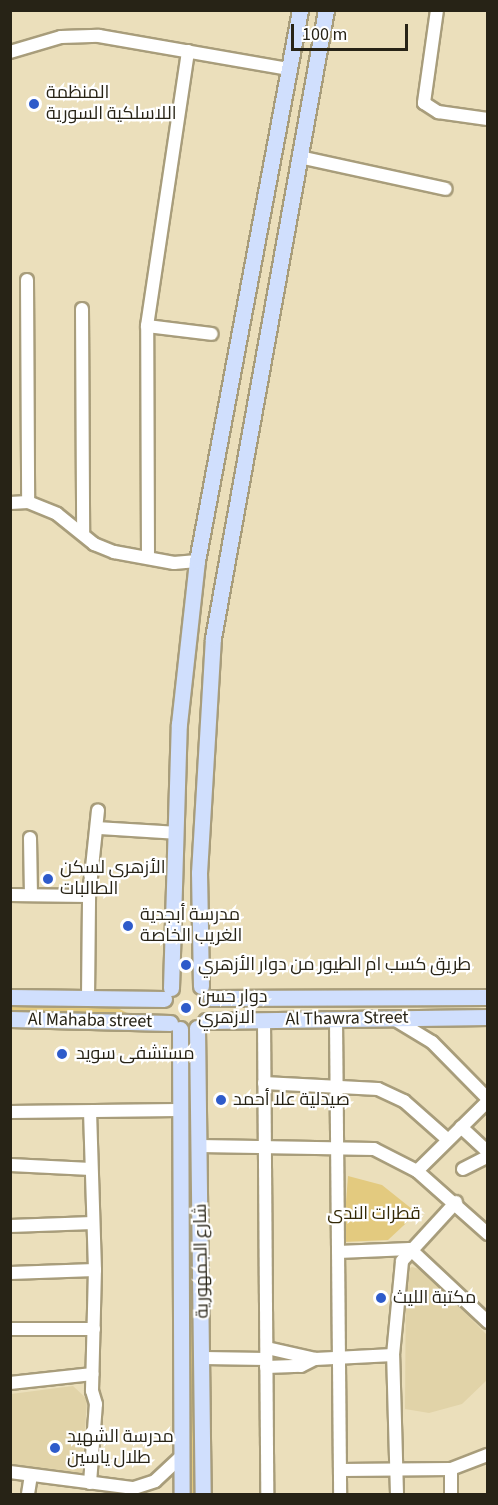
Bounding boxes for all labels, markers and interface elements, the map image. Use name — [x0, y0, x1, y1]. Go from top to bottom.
scale bar — [294, 12, 411, 50]
text: 100 m — [302, 22, 347, 47]
place label: المنظمة اللاسلكية السورية — [46, 83, 176, 125]
marker: المنظمة اللاسلكية السورية — [27, 97, 41, 111]
place label: الأزهري لسكن الطالبات — [60, 858, 165, 900]
marker: الأزهري لسكن الطالبات — [41, 872, 55, 886]
place label: مدرسة أبجدية الغريب الخاصة — [140, 905, 242, 948]
marker: مدرسة أبجدية الغريب الخاصة — [121, 919, 135, 933]
place label: طريق كسب ام الطيور من دوار الأزهري — [198, 954, 471, 976]
marker: طريق كسب ام الطيور من دوار الأزهري — [179, 958, 193, 972]
place label: دوار حسن الازهري — [198, 987, 267, 1030]
marker: دوار حسن الازهري — [179, 1001, 193, 1015]
street label: Al Thawra Street — [285, 1007, 409, 1031]
street label: Al Mahaba street — [28, 1009, 152, 1033]
place label: مستشفى سويد — [76, 1043, 195, 1065]
marker: مستشفى سويد — [53, 1045, 71, 1063]
place label: صيدلية علا أحمد — [233, 1089, 350, 1111]
marker: صيدلية علا أحمد — [214, 1093, 228, 1107]
street label: شارع الجمهورية — [190, 1203, 214, 1319]
park label: قطرات الندى — [327, 1203, 421, 1225]
place label: مكتبة الليث — [393, 1287, 476, 1309]
marker: مكتبة الليث — [374, 1291, 388, 1305]
place label: مدرسة الشهيد طلال ياسين — [67, 1427, 174, 1470]
marker: مدرسة الشهيد طلال ياسين — [48, 1441, 62, 1455]

